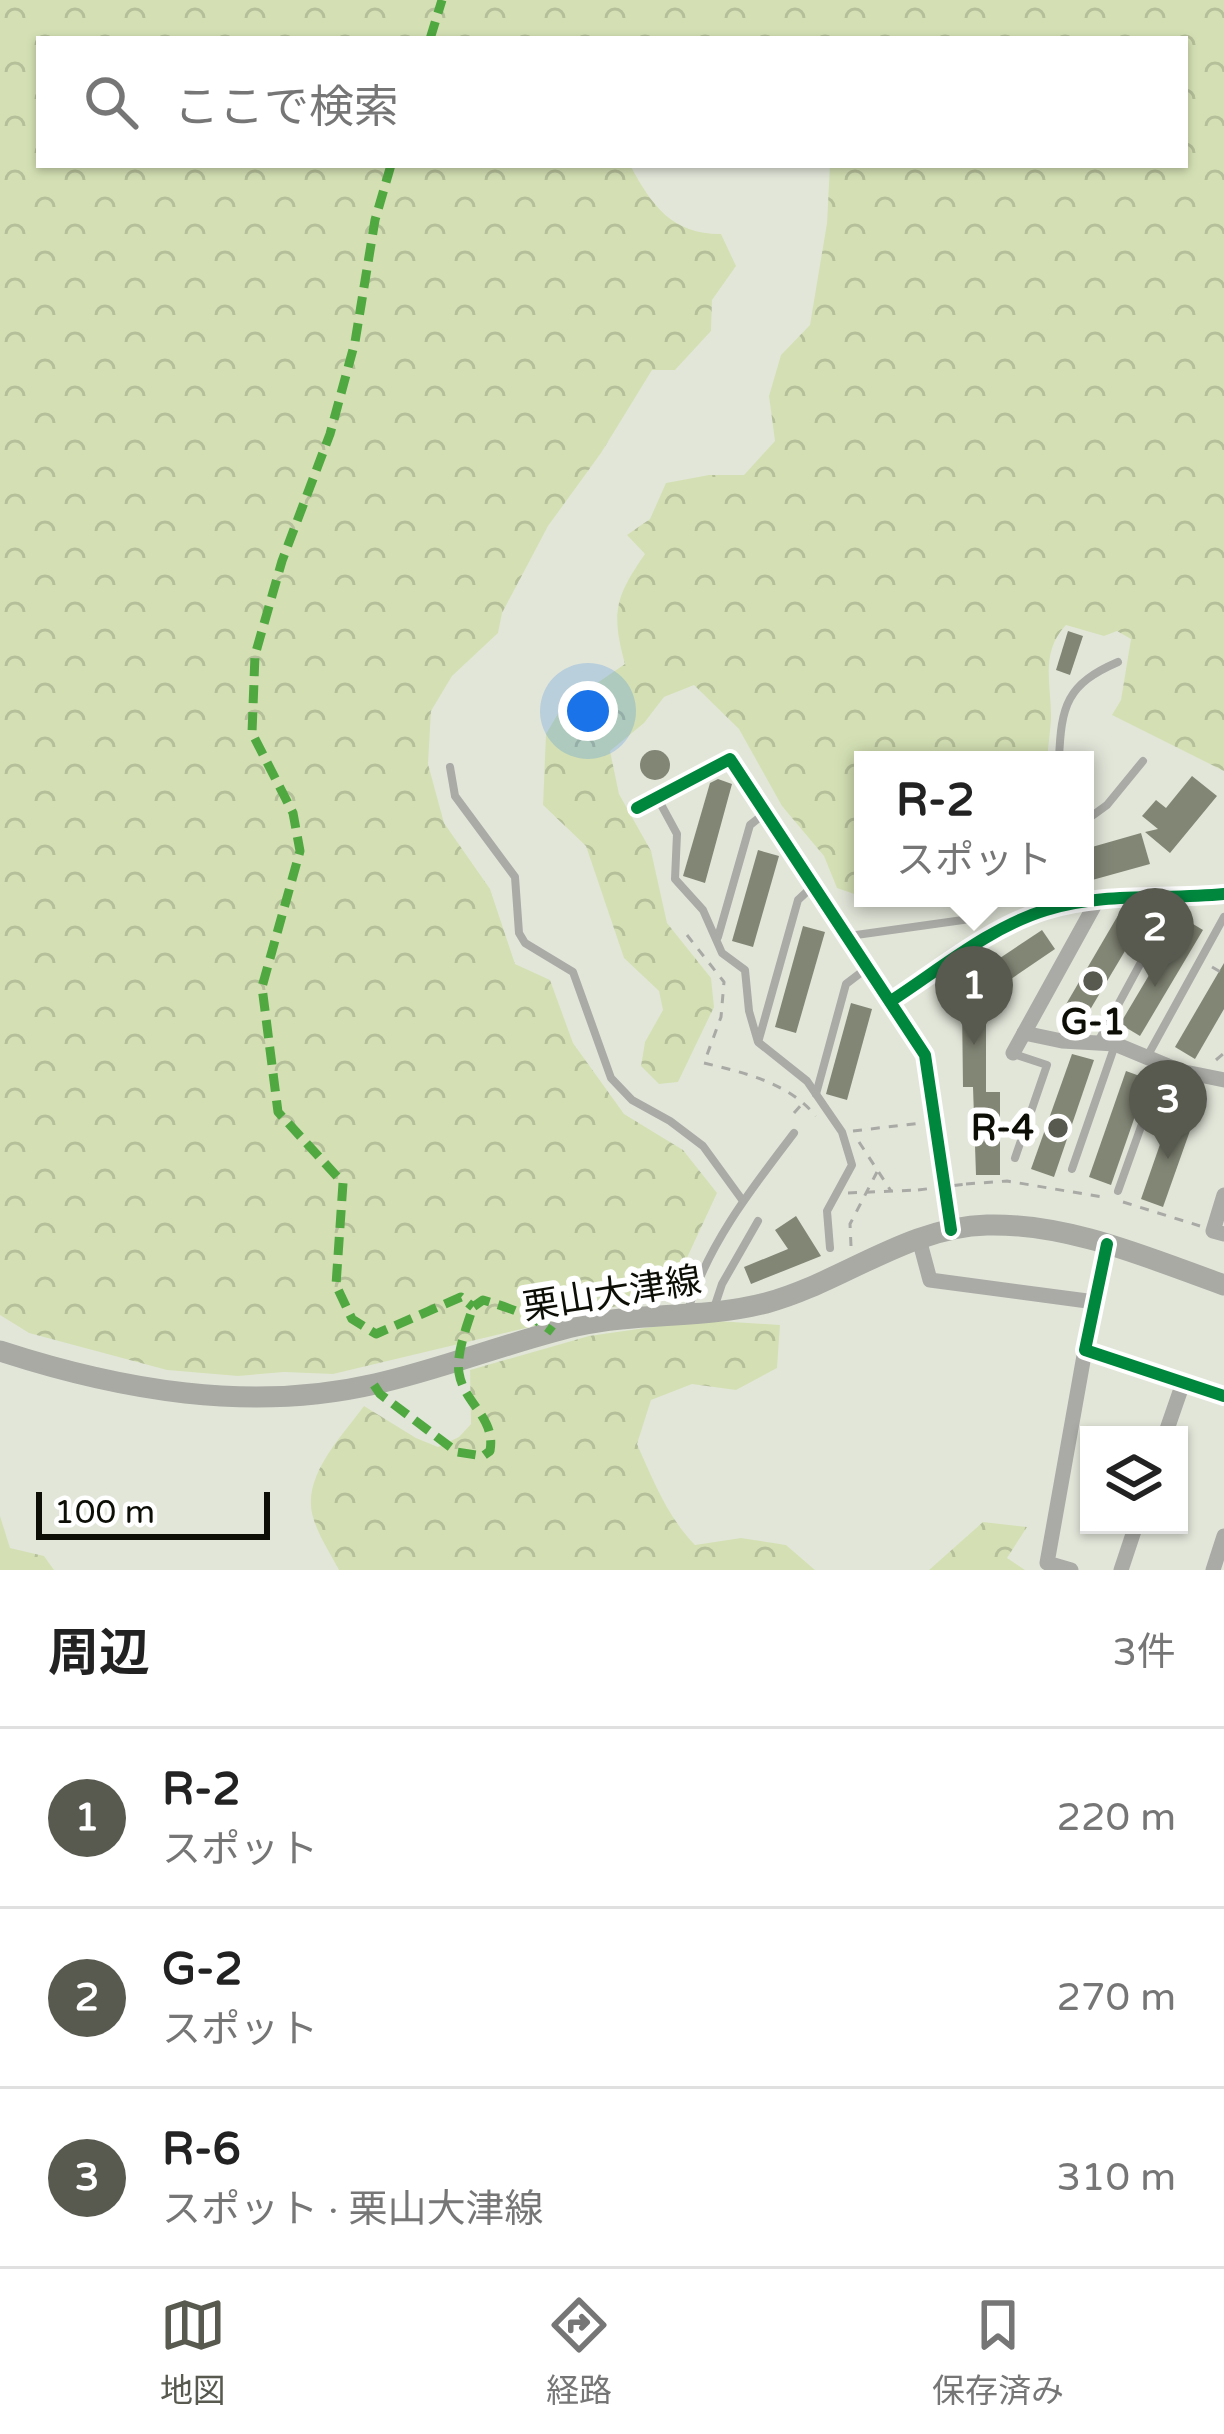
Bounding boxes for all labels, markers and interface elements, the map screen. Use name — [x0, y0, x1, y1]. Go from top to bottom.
search box — [36, 36, 1188, 168]
icon: search — [78, 69, 144, 135]
text: ここで検索 — [174, 81, 399, 135]
your location — [558, 681, 618, 741]
popup — [854, 751, 1094, 907]
text: R-2 — [896, 774, 975, 828]
text: スポット — [896, 837, 1052, 884]
pin: 2 — [1116, 888, 1194, 987]
pin: 1 — [935, 946, 1013, 1045]
marker: G-1 — [1080, 968, 1106, 994]
place label: G-1 — [1061, 1001, 1125, 1044]
pin: 3 — [1129, 1060, 1207, 1159]
place label: R-4 — [971, 1107, 1034, 1150]
marker: R-4 — [1045, 1115, 1071, 1141]
street label: 栗山大津線 — [520, 1259, 704, 1329]
map controls — [1080, 1426, 1188, 1534]
button: layers — [1080, 1426, 1188, 1534]
scale bar — [36, 1486, 270, 1539]
text: 100 m — [54, 1493, 155, 1532]
text: 周辺 — [48, 1623, 150, 1685]
text: 3件 — [1113, 1629, 1176, 1676]
text: R-2 — [162, 1763, 241, 1817]
text: 1 — [75, 1794, 99, 1841]
text: 220 m — [1057, 1794, 1176, 1841]
text: スポット — [162, 1826, 318, 1873]
text: G-2 — [162, 1943, 243, 1997]
text: 2 — [75, 1974, 99, 2021]
text: 270 m — [1057, 1974, 1176, 2021]
text: スポット — [162, 2006, 318, 2053]
text: R-6 — [162, 2123, 241, 2177]
text: 3 — [75, 2154, 99, 2201]
text: 310 m — [1057, 2154, 1176, 2201]
text: スポット · 栗山大津線 — [162, 2186, 543, 2233]
tab: 地図 — [160, 2292, 226, 2412]
tab: 経路 — [546, 2292, 612, 2412]
tab: 保存済み — [932, 2292, 1064, 2412]

